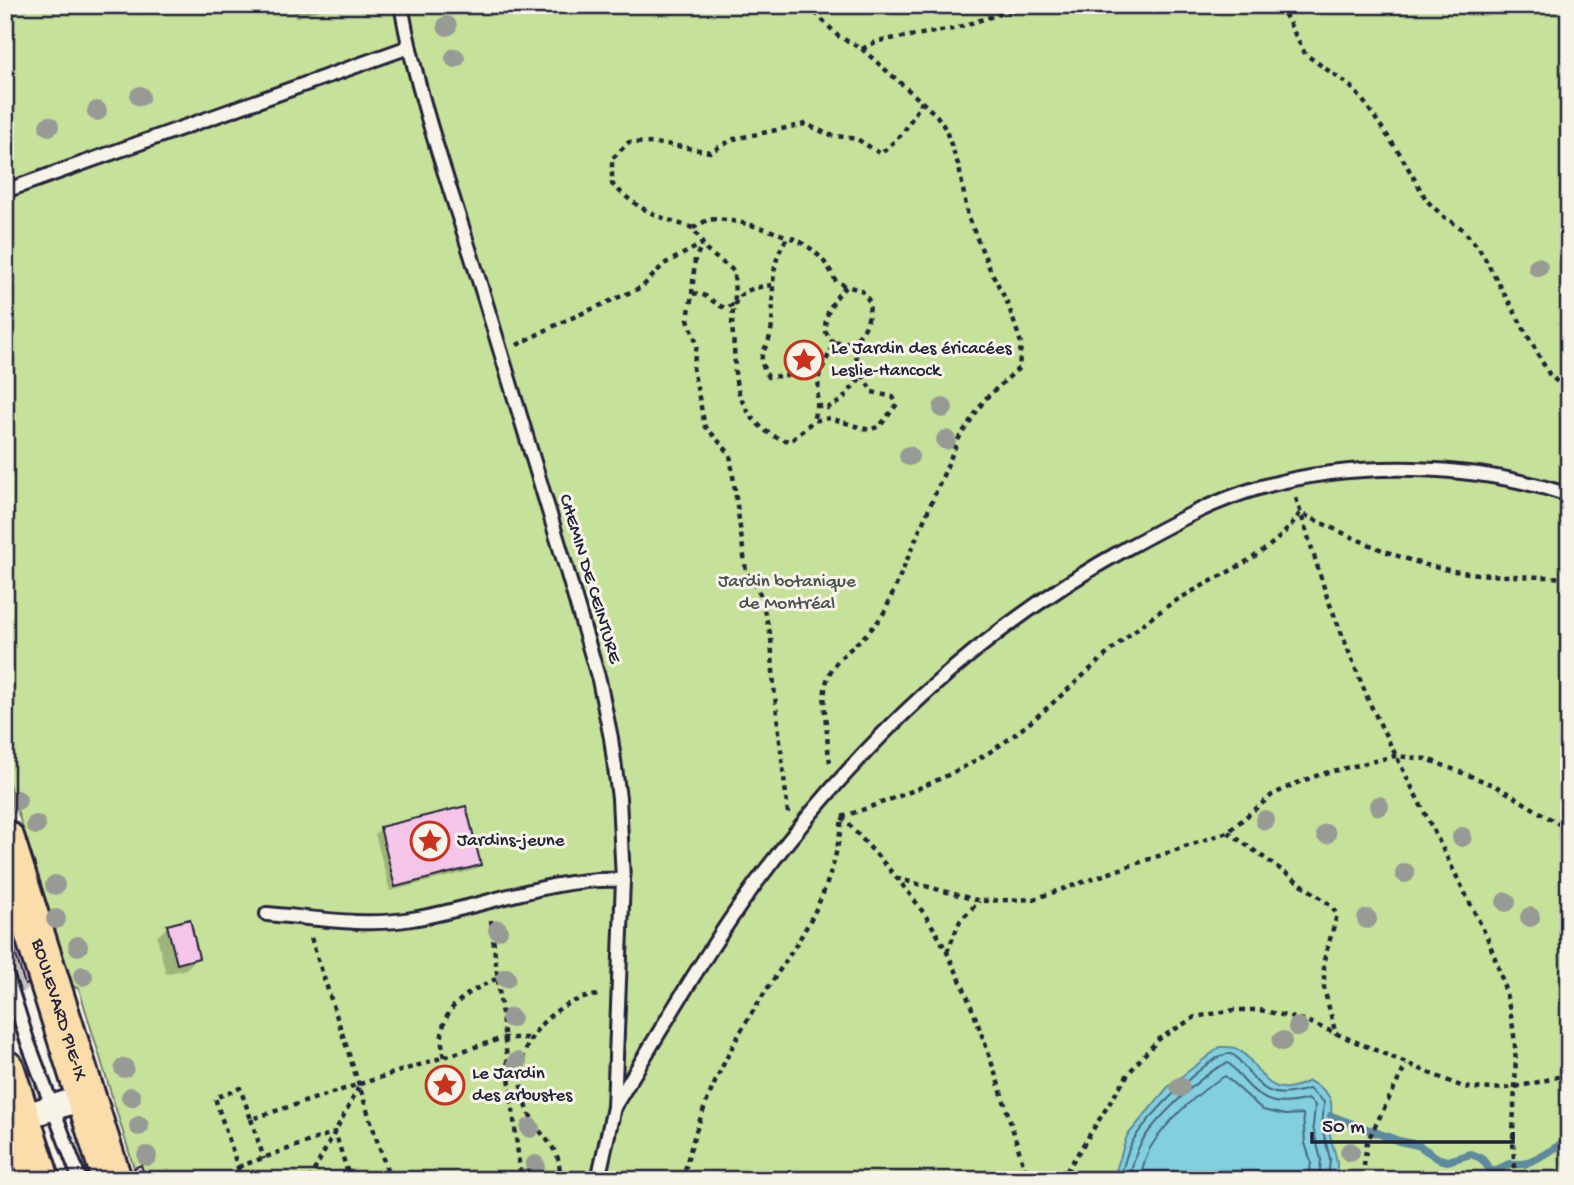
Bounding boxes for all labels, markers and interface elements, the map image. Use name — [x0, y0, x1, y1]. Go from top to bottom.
place label: Le Jardin des éricacées Leslie-Hancock — [831, 338, 1013, 383]
place icon: Le Jardin des éricacées Leslie-Hancock — [783, 339, 825, 381]
street label: CHEMIN DE CEINTURE — [552, 492, 626, 667]
park label: Jardin botanique de Montréal — [718, 571, 856, 616]
place icon: Jardins-jeune — [409, 820, 451, 862]
place label: Jardins-jeune — [457, 830, 565, 853]
street label: BOULEVARD PIE-IX — [25, 935, 92, 1084]
place label: Le Jardin des arbustes — [472, 1063, 573, 1108]
place icon: Le Jardin des arbustes — [424, 1064, 466, 1106]
scale bar — [1312, 1101, 1513, 1145]
text: 50 m — [1322, 1116, 1365, 1141]

